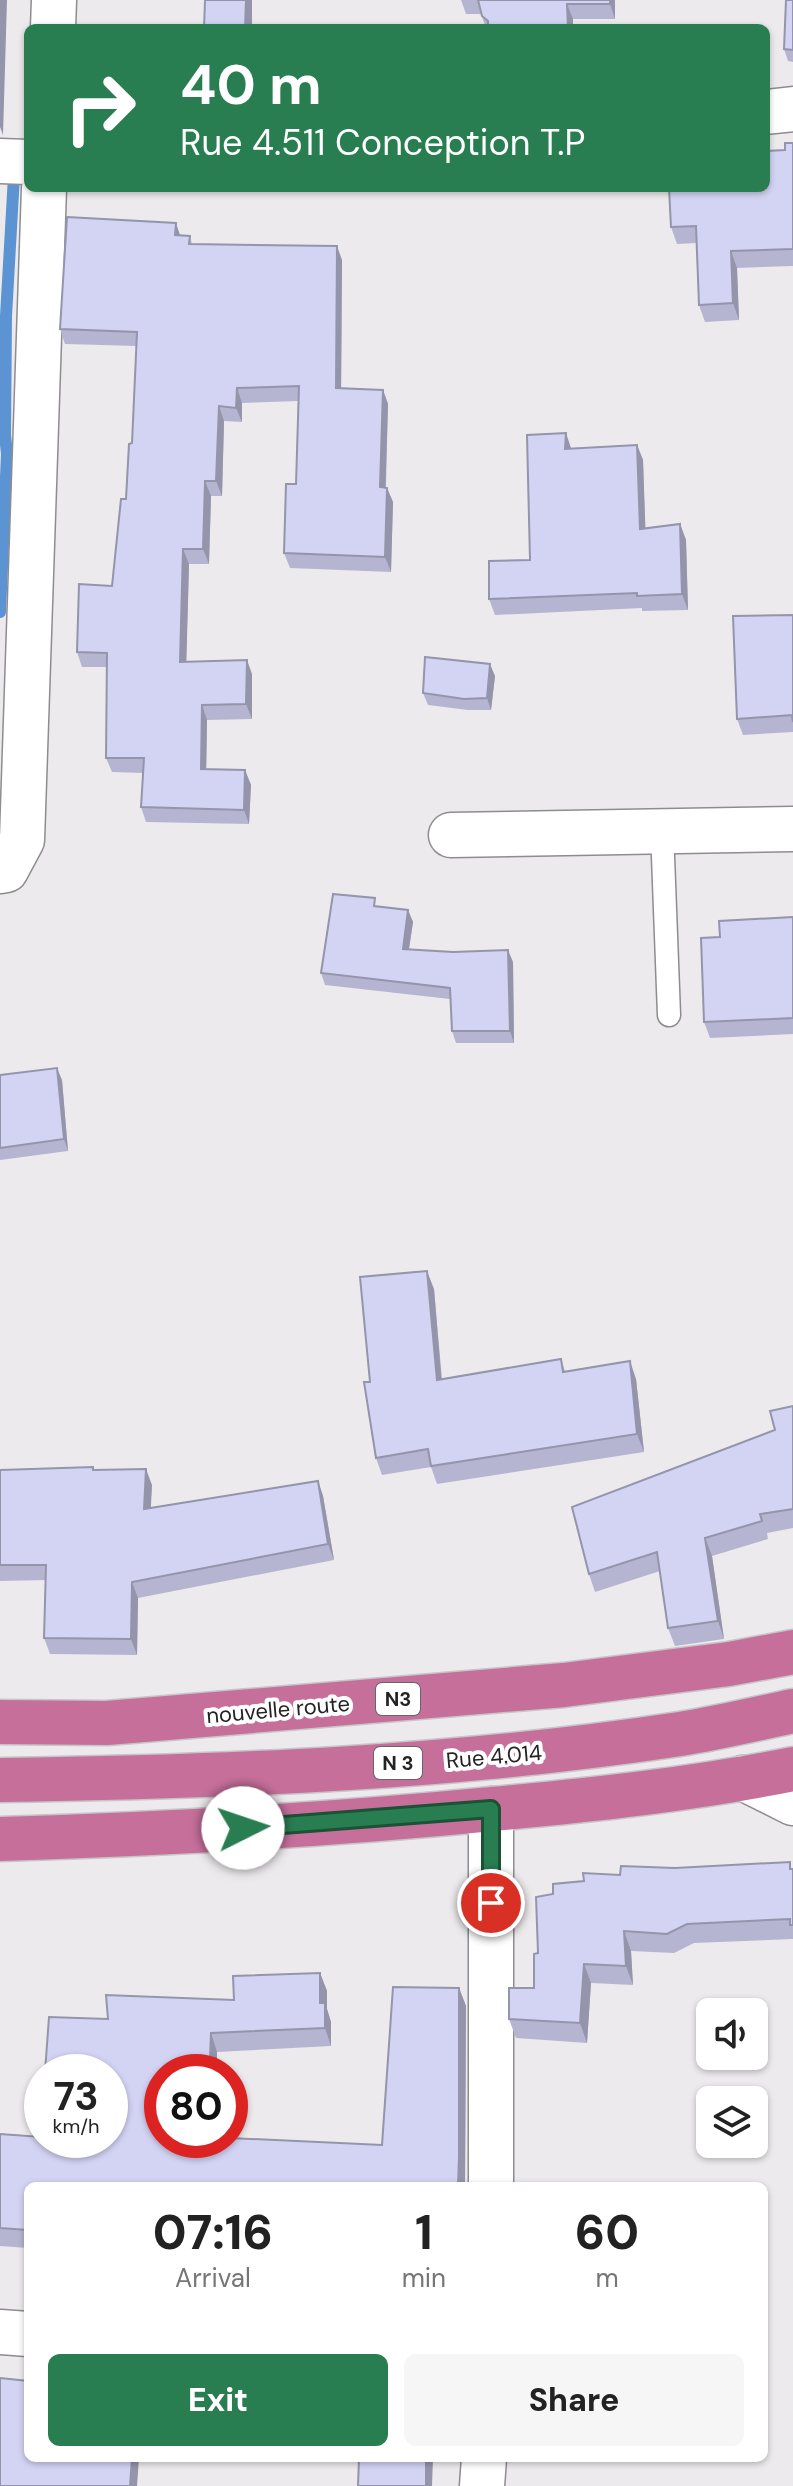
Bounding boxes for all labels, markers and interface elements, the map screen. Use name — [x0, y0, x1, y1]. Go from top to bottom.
text: 40 m — [180, 48, 322, 121]
icon: right — [48, 56, 152, 160]
text: Rue 4.511 Conception T.P — [180, 119, 585, 166]
road number: N3 — [376, 1683, 420, 1715]
street label: nouvelle route — [205, 1689, 351, 1730]
street label: Rue 4.014 — [445, 1738, 543, 1775]
road number: N 3 — [374, 1747, 422, 1779]
position arrow — [201, 1786, 285, 1870]
pin — [457, 1869, 525, 1937]
icon: arrive — [469, 1881, 513, 1925]
map controls — [696, 1998, 768, 2158]
button: sound — [696, 1998, 768, 2070]
speed limit sign: 80 — [144, 2054, 248, 2158]
text: 73 — [53, 2070, 99, 2122]
button: layers — [696, 2086, 768, 2158]
text: km/h — [52, 2113, 100, 2139]
text: 07:16 — [153, 2201, 273, 2264]
text: 1 — [415, 2201, 433, 2264]
text: 60 — [575, 2201, 639, 2264]
text: Arrival — [175, 2261, 251, 2295]
text: min — [402, 2261, 446, 2295]
text: m — [595, 2261, 619, 2295]
button: Exit — [48, 2354, 388, 2446]
button: Share — [404, 2354, 744, 2446]

